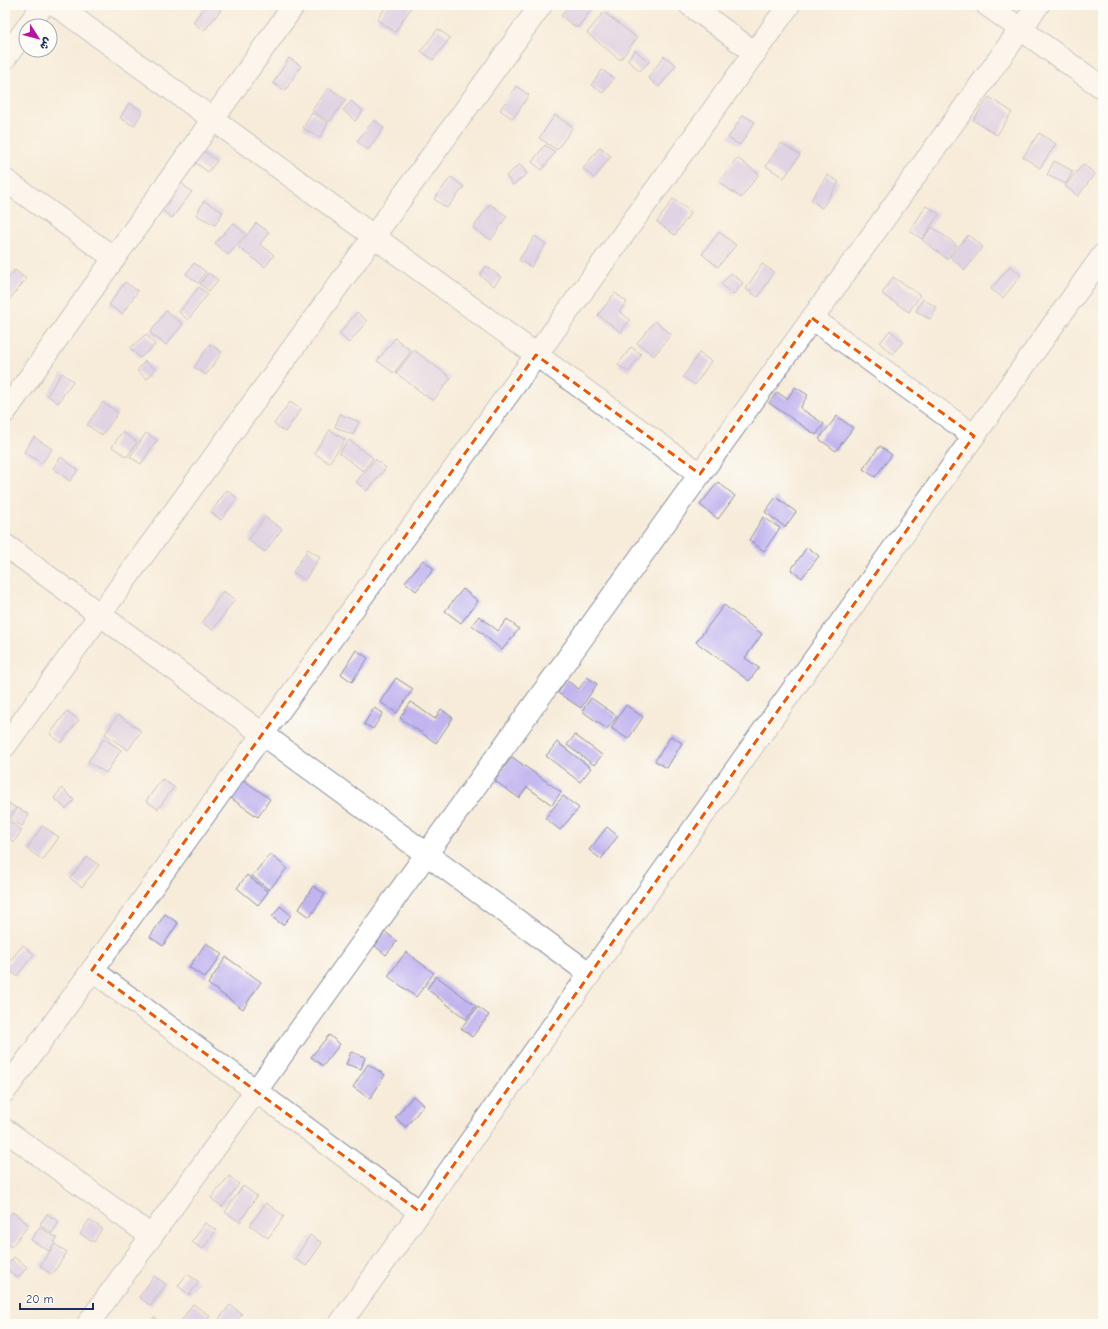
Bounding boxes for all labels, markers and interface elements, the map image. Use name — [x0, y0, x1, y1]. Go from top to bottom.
north arrow — [18, 18, 58, 58]
text: ش — [37, 35, 55, 52]
scale bar — [20, 1285, 93, 1311]
text: 20 m — [26, 1292, 54, 1306]

